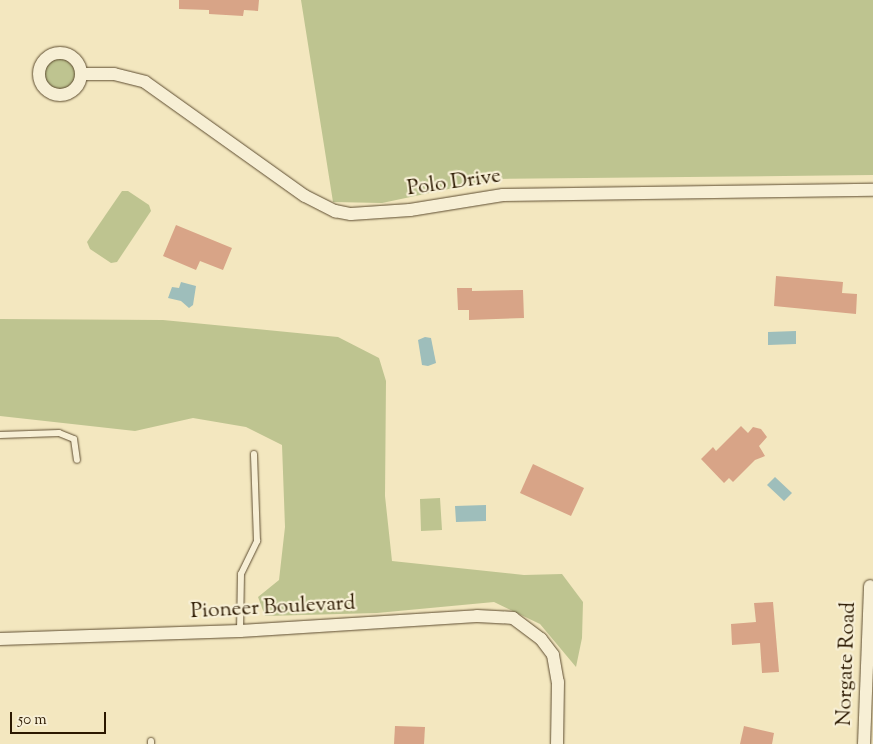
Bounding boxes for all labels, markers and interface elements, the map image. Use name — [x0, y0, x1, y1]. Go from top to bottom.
street label: Polo Drive — [405, 164, 503, 202]
street label: Pioneer Boulevard — [190, 591, 356, 625]
street label: Norgate Road — [832, 602, 862, 726]
scale bar — [12, 702, 109, 734]
text: 50 m — [18, 710, 47, 731]

